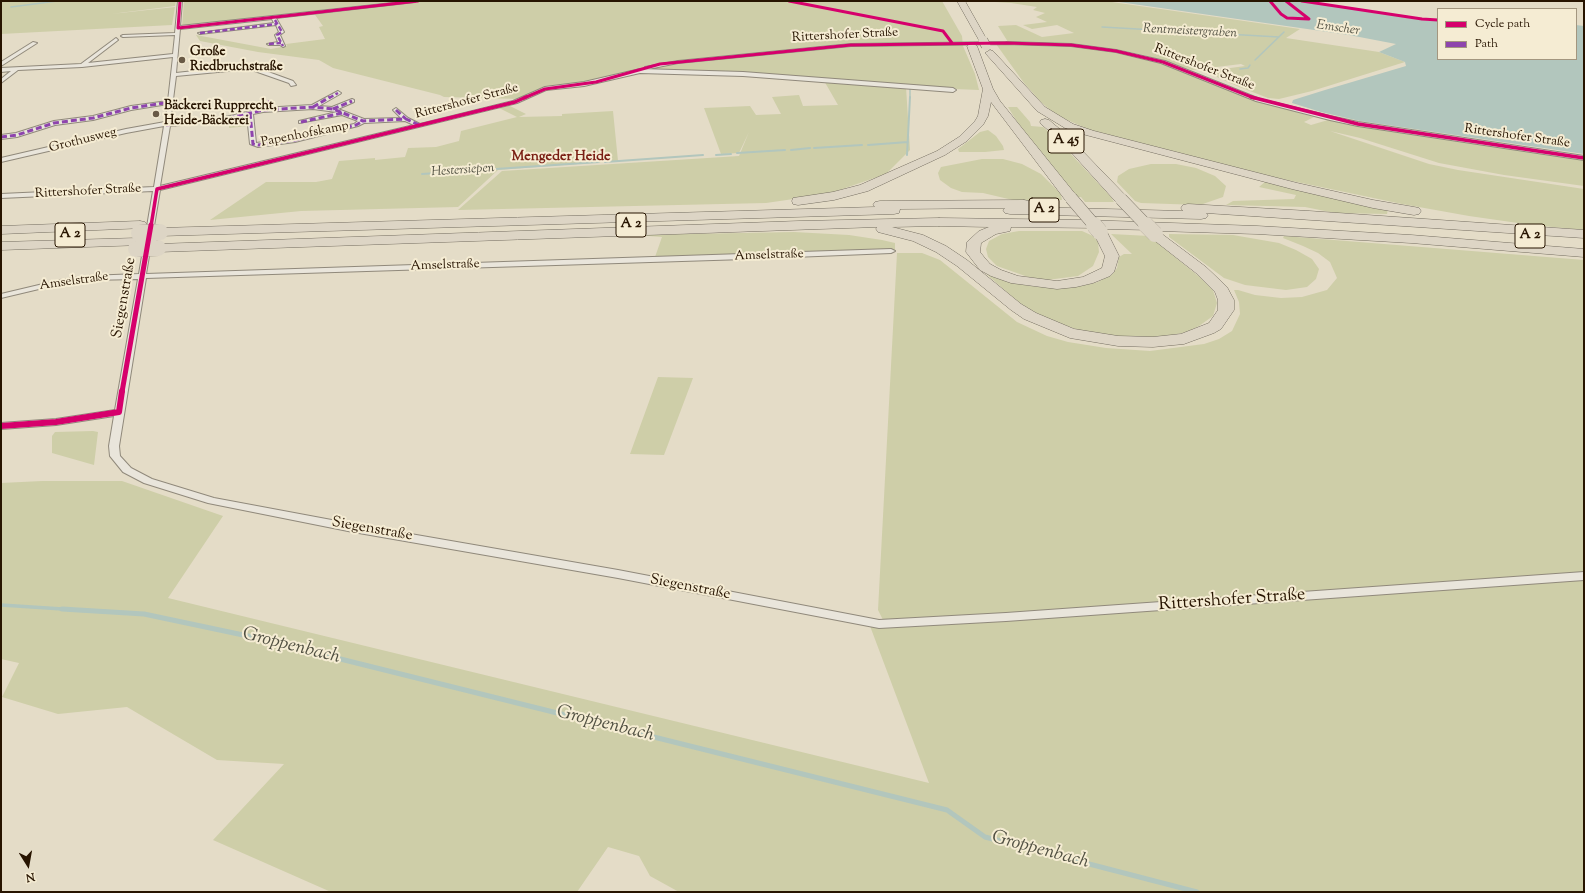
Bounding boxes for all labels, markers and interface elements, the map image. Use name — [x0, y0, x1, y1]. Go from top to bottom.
legend — [1437, 8, 1577, 60]
text: Cycle path — [1475, 15, 1530, 33]
water label: Emscher — [1315, 18, 1361, 40]
water label: Rentmeistergraben — [1143, 22, 1237, 42]
street label: Rittershofer Straße — [791, 25, 899, 47]
text: Path — [1475, 35, 1498, 53]
street label: Rittershofer Straße — [1152, 42, 1256, 94]
place label: Große Riedbruchstraße — [190, 45, 283, 76]
marker: Große Riedbruchstraße — [177, 55, 187, 65]
street label: Rittershofer Straße — [414, 81, 520, 123]
place label: Bäckerei Rupprecht, Heide-Bäckerei — [164, 99, 277, 130]
marker: Bäckerei Rupprecht, Heide-Bäckerei — [151, 109, 161, 119]
street label: Papenhofskamp — [260, 119, 350, 151]
street label: Rittershofer Straße — [1463, 122, 1571, 152]
street label: Grothusweg — [48, 125, 118, 157]
road number: A 45 — [1048, 129, 1084, 153]
district label: Mengeder Heide — [512, 150, 610, 166]
water label: Hestersiepen — [431, 161, 495, 181]
street label: Rittershofer Straße — [34, 181, 142, 203]
road number: A 2 — [1029, 198, 1059, 222]
road number: A 2 — [616, 213, 646, 237]
road number: A 2 — [55, 223, 85, 247]
road number: A 2 — [1515, 224, 1545, 248]
street label: Amselstraße — [734, 247, 804, 265]
street label: Siegenstraße — [109, 256, 141, 340]
street label: Amselstraße — [410, 257, 480, 275]
street label: Amselstraße — [39, 269, 109, 295]
street label: Siegenstraße — [330, 514, 414, 546]
street label: Siegenstraße — [648, 571, 732, 605]
street label: Rittershofer Straße — [1158, 585, 1306, 617]
water label: Groppenbach — [240, 624, 342, 670]
water label: Groppenbach — [554, 702, 656, 748]
water label: Groppenbach — [989, 827, 1091, 875]
north arrow — [8, 845, 48, 885]
text: N — [24, 868, 36, 885]

